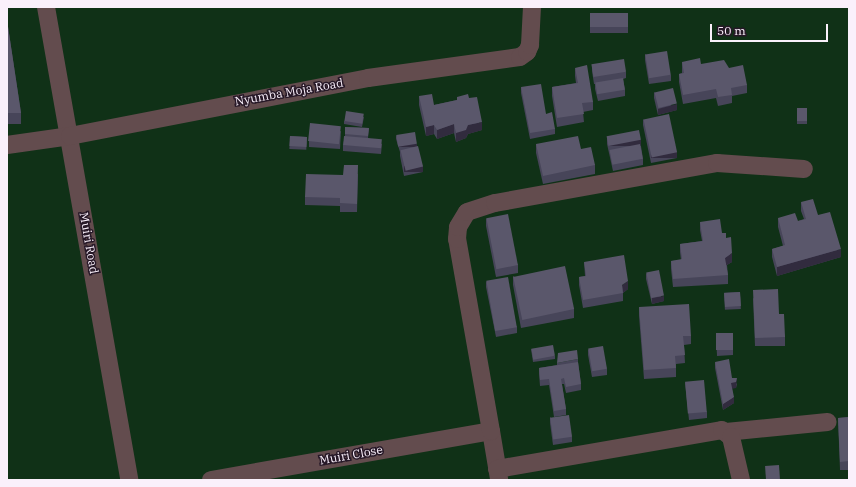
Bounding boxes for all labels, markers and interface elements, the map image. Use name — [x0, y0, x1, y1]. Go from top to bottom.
scale bar — [712, 16, 830, 42]
text: 50 m — [717, 23, 746, 38]
street label: Nyumba Moja Road — [234, 75, 344, 109]
street label: Muiri Road — [77, 211, 101, 275]
street label: Muiri Close — [318, 442, 384, 468]

